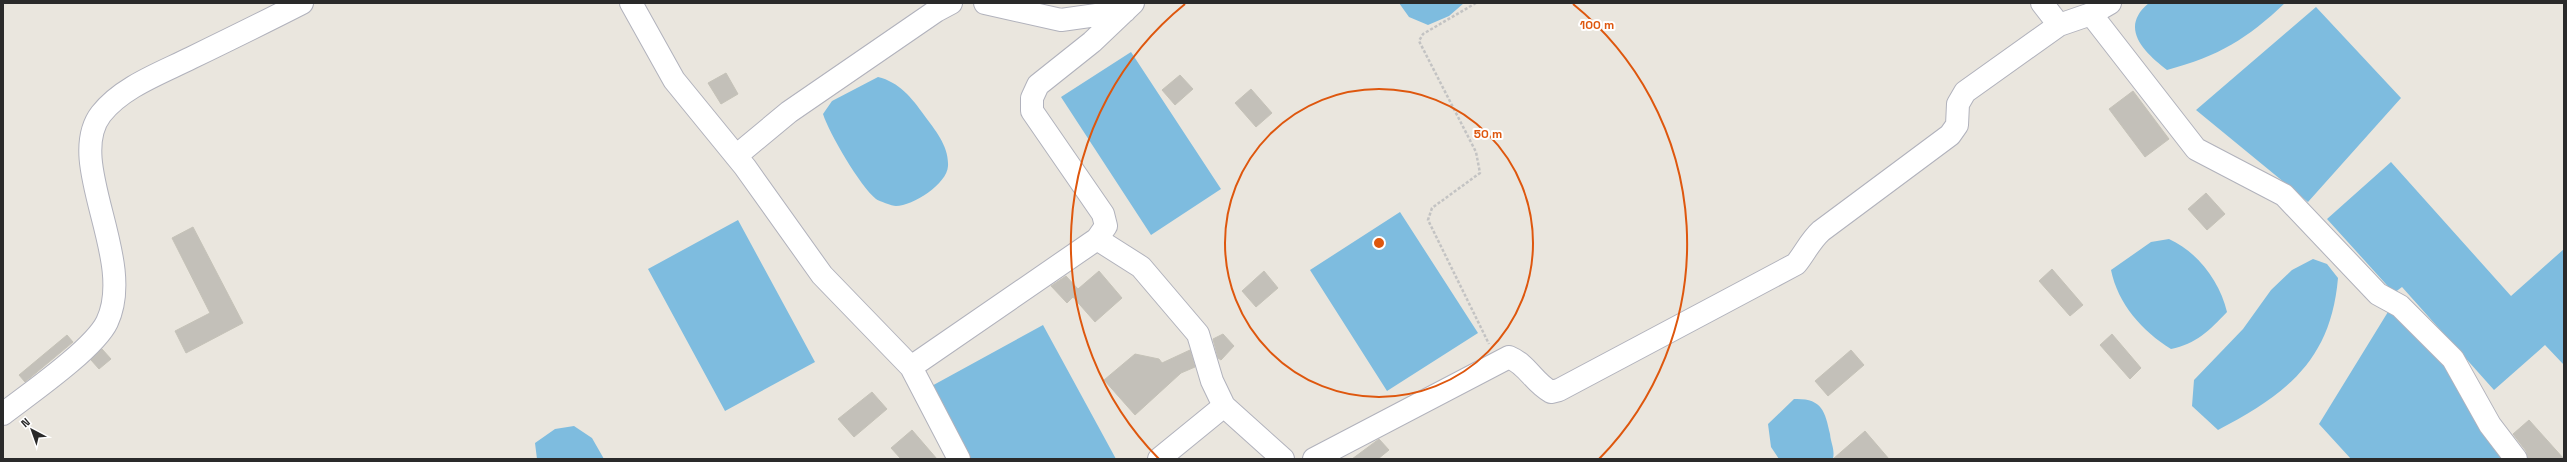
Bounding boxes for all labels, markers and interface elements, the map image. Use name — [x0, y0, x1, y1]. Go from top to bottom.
text: 100 m — [1580, 17, 1614, 33]
text: 50 m — [1474, 126, 1502, 142]
centre of rings — [1372, 236, 1386, 250]
north arrow — [12, 410, 52, 450]
text: N — [18, 415, 33, 430]

